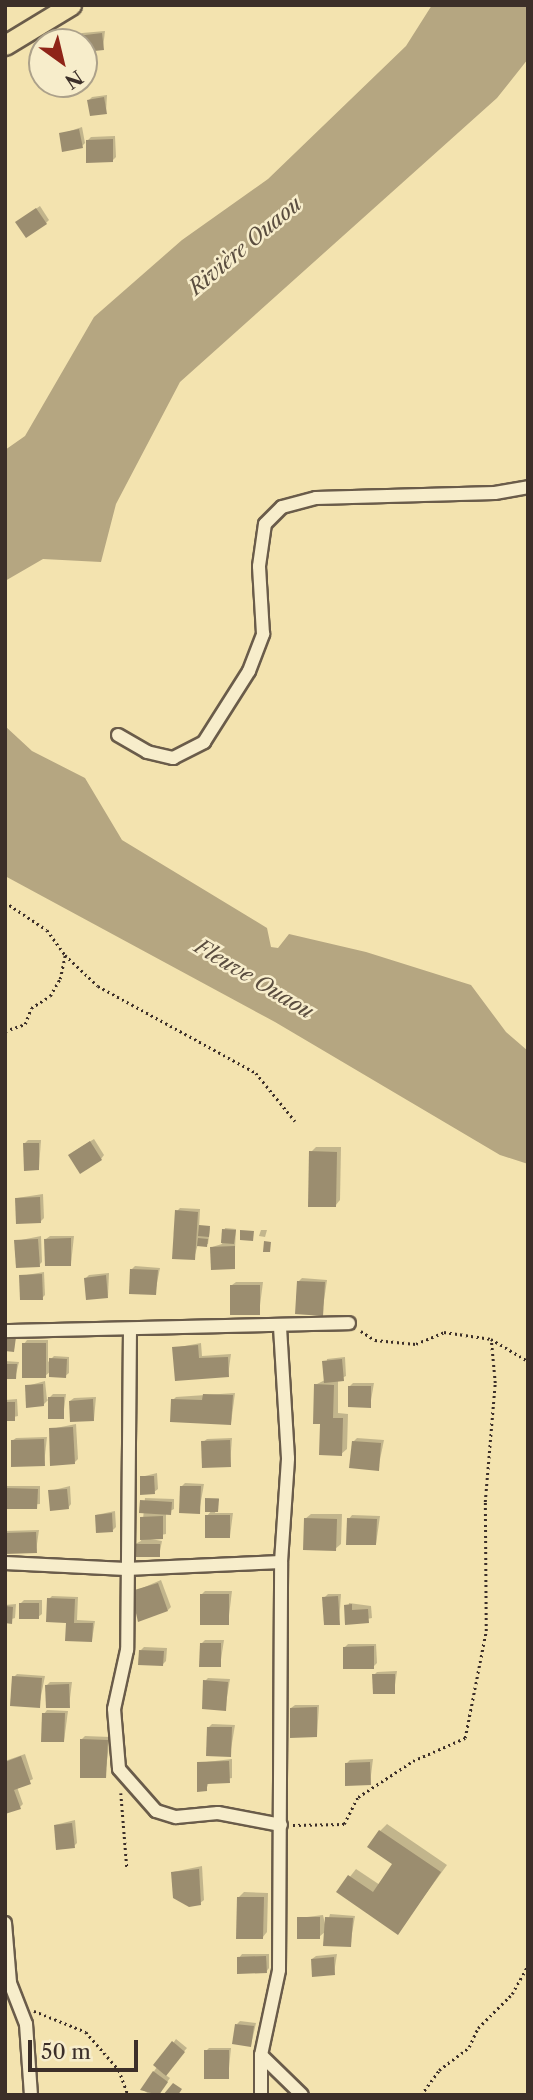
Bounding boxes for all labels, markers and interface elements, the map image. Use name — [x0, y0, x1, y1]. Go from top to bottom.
north arrow — [28, 28, 98, 98]
text: N — [61, 65, 87, 93]
water label: Rivière Ouaou — [184, 192, 306, 300]
water label: Fleuve Ouaou — [190, 934, 318, 1024]
scale bar — [32, 2026, 142, 2070]
text: 50 m — [41, 2039, 91, 2064]

